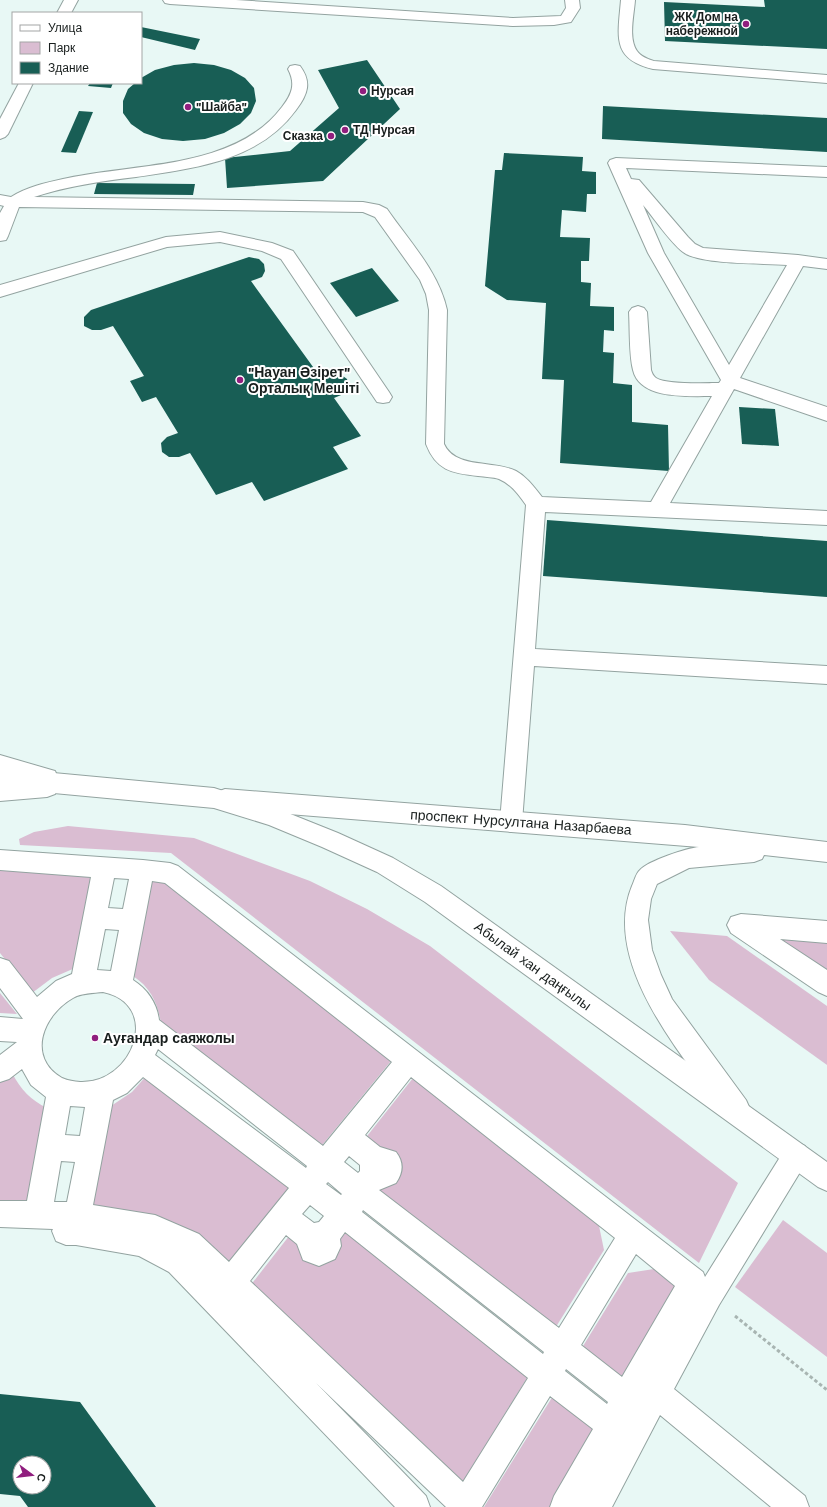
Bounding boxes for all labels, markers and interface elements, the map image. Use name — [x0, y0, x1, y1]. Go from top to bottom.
place label: ЖК Дом на набережной — [666, 10, 738, 38]
legend — [12, 12, 142, 84]
marker: ЖК Дом на набережной — [741, 19, 751, 29]
text: Улица — [48, 21, 82, 35]
text: Парк — [48, 41, 76, 55]
text: Здание — [48, 61, 89, 75]
place label: Нурсая — [371, 84, 414, 98]
marker: Нурсая — [358, 86, 368, 96]
place label: "Шайба" — [196, 100, 247, 114]
marker: "Шайба" — [183, 102, 193, 112]
place label: ТД Нурсая — [353, 123, 415, 137]
marker: ТД Нурсая — [340, 125, 350, 135]
place label: Сказка — [283, 129, 323, 143]
marker: Сказка — [326, 131, 336, 141]
place label: "Науан Әзірет" Орталық Мешіті — [248, 364, 360, 396]
marker: "Науан Әзірет" Орталық Мешіті — [235, 375, 245, 385]
street label: проспект Нурсултана Назарбаева — [410, 806, 632, 838]
street label: Абылай хан даңғылы — [472, 918, 594, 1014]
place label: Ауғандар саяжолы — [103, 1030, 235, 1046]
marker: Ауғандар саяжолы — [90, 1033, 100, 1043]
north arrow — [12, 1455, 52, 1495]
text: С — [34, 1472, 48, 1483]

